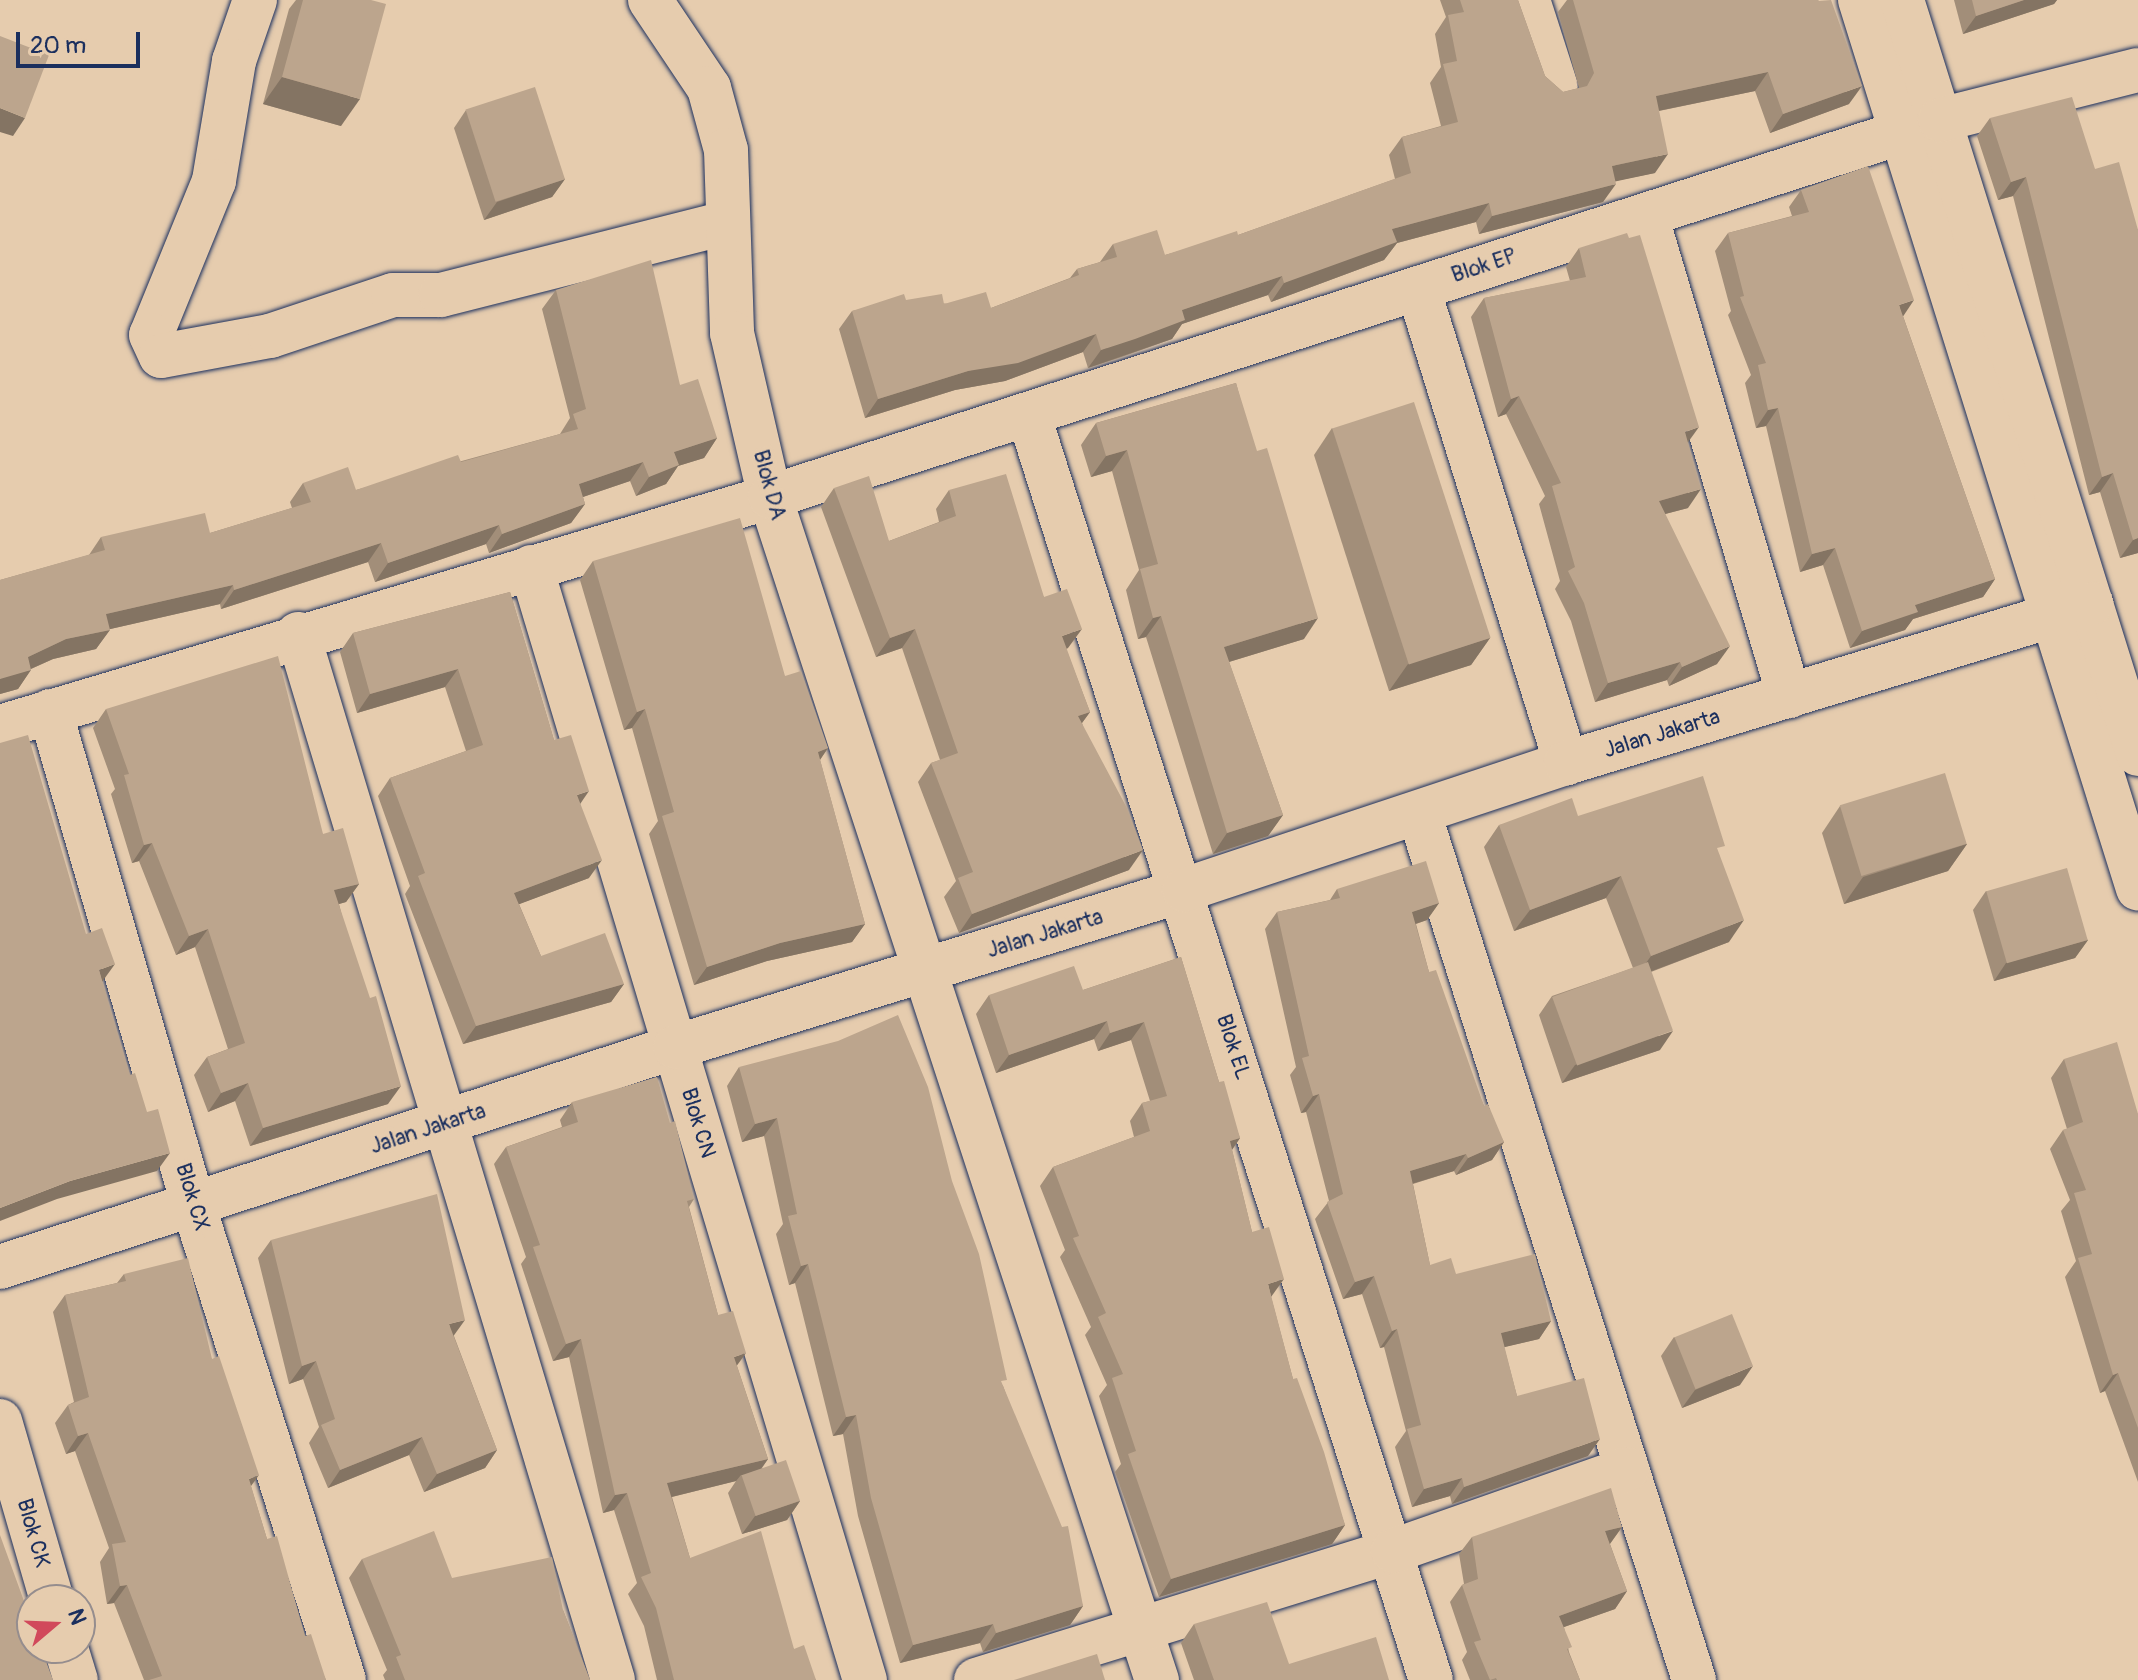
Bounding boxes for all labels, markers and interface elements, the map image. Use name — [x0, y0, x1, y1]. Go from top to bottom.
scale bar — [20, 16, 144, 66]
text: 20 m — [30, 31, 86, 60]
street label: Blok EP — [1448, 243, 1520, 289]
street label: Blok DA — [747, 447, 791, 523]
street label: Jalan Jakarta — [1601, 704, 1723, 764]
street label: Jalan Jakarta — [984, 904, 1106, 964]
street label: Blok EL — [1210, 1011, 1256, 1083]
street label: Blok CN — [675, 1085, 721, 1161]
street label: Jalan Jakarta — [367, 1098, 489, 1160]
street label: Blok CX — [169, 1160, 215, 1234]
street label: Blok CK — [11, 1496, 55, 1570]
north arrow — [16, 1584, 96, 1664]
text: N — [61, 1605, 92, 1628]

